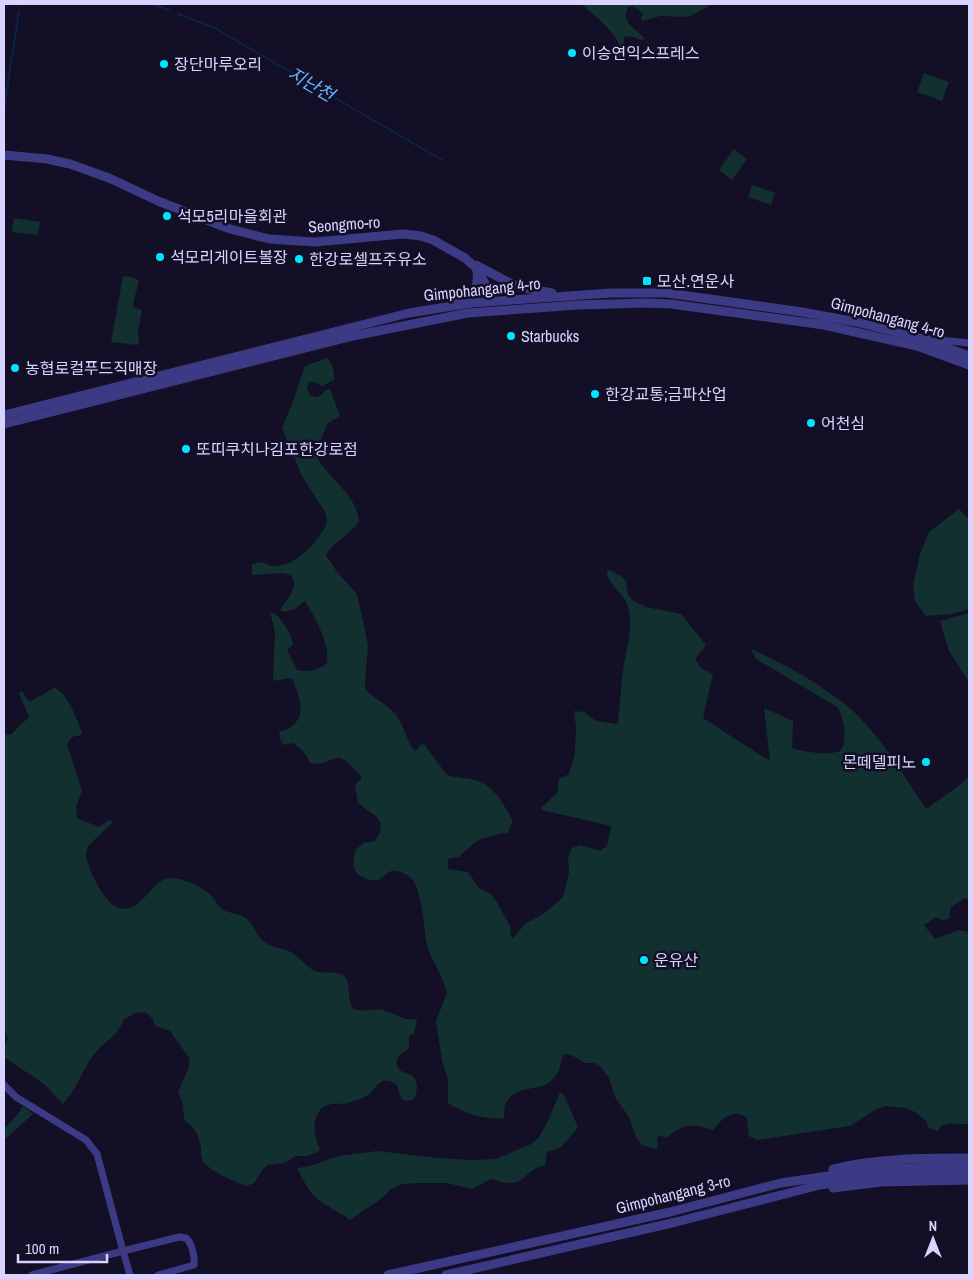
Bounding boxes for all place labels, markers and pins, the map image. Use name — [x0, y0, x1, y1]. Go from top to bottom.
place label: 이승연익스프레스 — [582, 42, 700, 64]
marker: 이승연익스프레스 — [566, 47, 578, 59]
place label: 장단마루오리 — [174, 53, 262, 75]
marker: 장단마루오리 — [158, 58, 170, 70]
place label: 석모5리마을회관 — [177, 205, 288, 227]
marker: 석모5리마을회관 — [161, 210, 173, 222]
place label: 석모리게이트볼장 — [170, 246, 288, 268]
place label: 한강로셀프주유소 — [309, 248, 427, 270]
marker: 석모리게이트볼장 — [154, 251, 166, 263]
marker: 한강로셀프주유소 — [293, 253, 305, 265]
place label: 모산.연운사 — [657, 270, 735, 292]
marker: 모산.연운사 — [641, 275, 653, 287]
place label: Starbucks — [521, 325, 579, 347]
marker: Starbucks — [505, 330, 517, 342]
place label: 농협로컬푸드직매장 — [25, 357, 158, 379]
marker: 농협로컬푸드직매장 — [9, 362, 21, 374]
place label: 한강교통;금파산업 — [605, 383, 726, 405]
marker: 한강교통;금파산업 — [589, 388, 601, 400]
place label: 어천심 — [821, 412, 865, 434]
marker: 어천심 — [805, 417, 817, 429]
place label: 또띠쿠치나김포한강로점 — [196, 438, 358, 460]
marker: 또띠쿠치나김포한강로점 — [180, 443, 192, 455]
place label: 몬떼델피노 — [842, 751, 916, 773]
marker: 몬떼델피노 — [920, 756, 932, 768]
place label: 운유산 — [654, 949, 698, 971]
marker: 운유산 — [638, 954, 650, 966]

